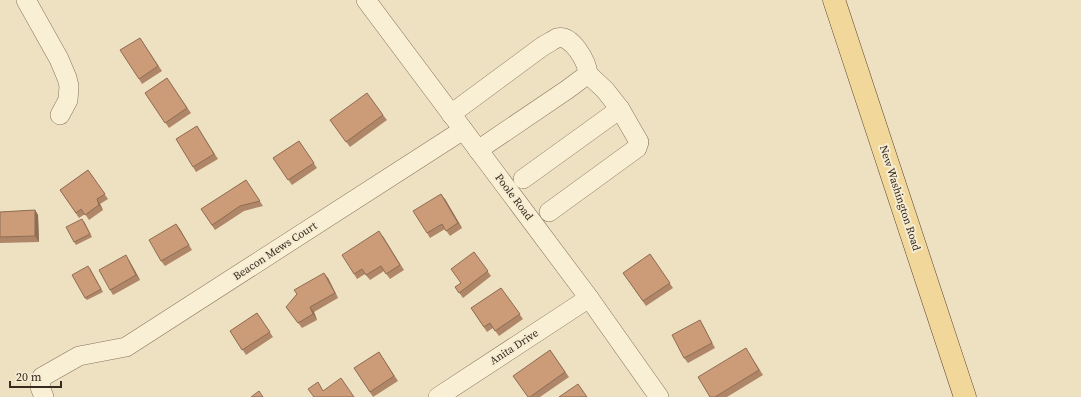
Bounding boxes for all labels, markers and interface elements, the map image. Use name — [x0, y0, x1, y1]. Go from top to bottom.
street label: New Washington Road — [876, 143, 924, 253]
street label: Poole Road — [492, 171, 537, 224]
street label: Beacon Mews Court — [230, 218, 320, 284]
street label: Anita Drive — [487, 325, 542, 368]
scale bar — [10, 363, 61, 389]
text: 20 m — [16, 369, 42, 385]

